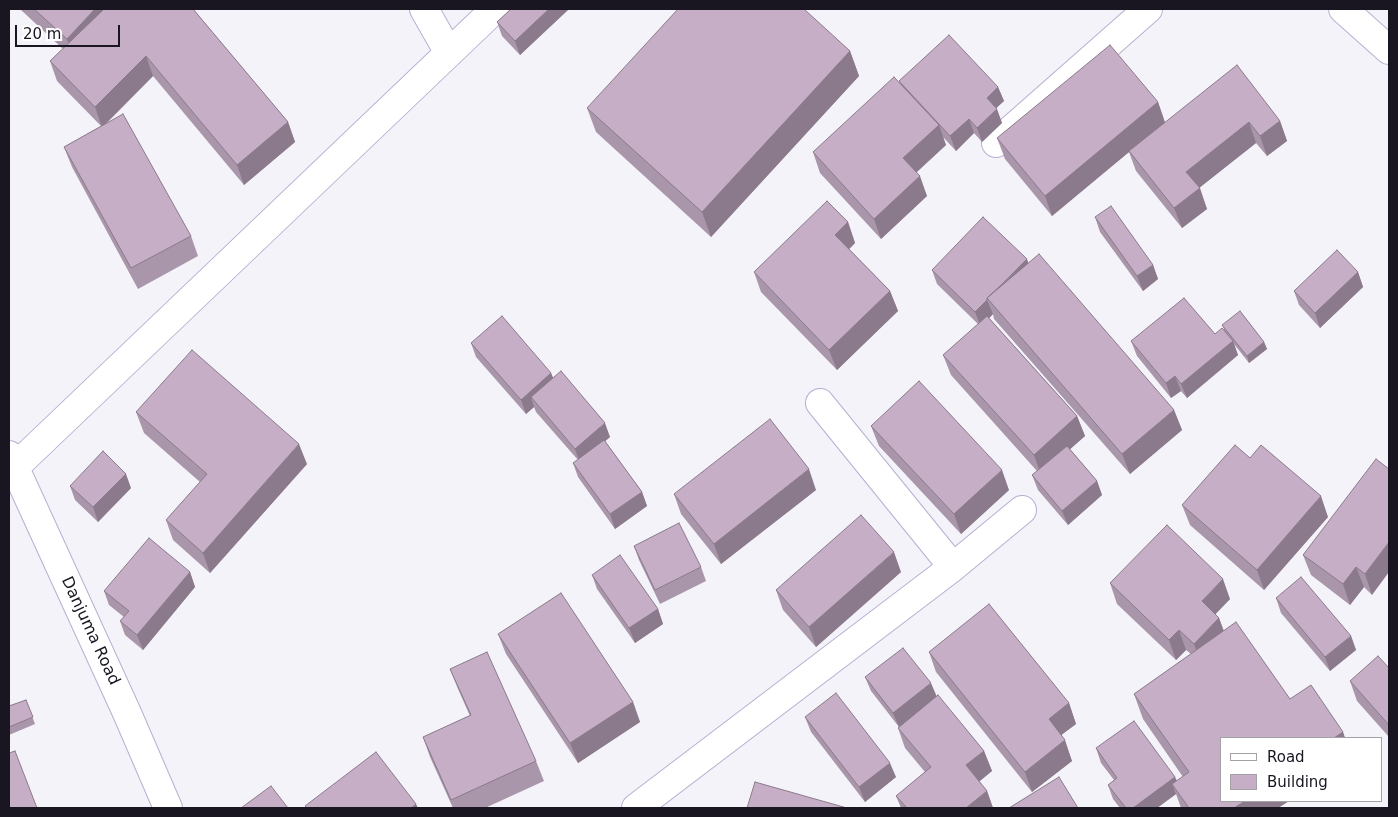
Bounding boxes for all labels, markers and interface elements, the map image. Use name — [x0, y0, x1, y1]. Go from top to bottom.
scale bar — [18, 15, 122, 47]
text: 20 m — [23, 25, 61, 43]
street label: Danjuma Road — [56, 574, 124, 688]
legend — [1220, 737, 1383, 802]
text: Road — [1267, 748, 1305, 766]
text: Building — [1267, 773, 1328, 791]

